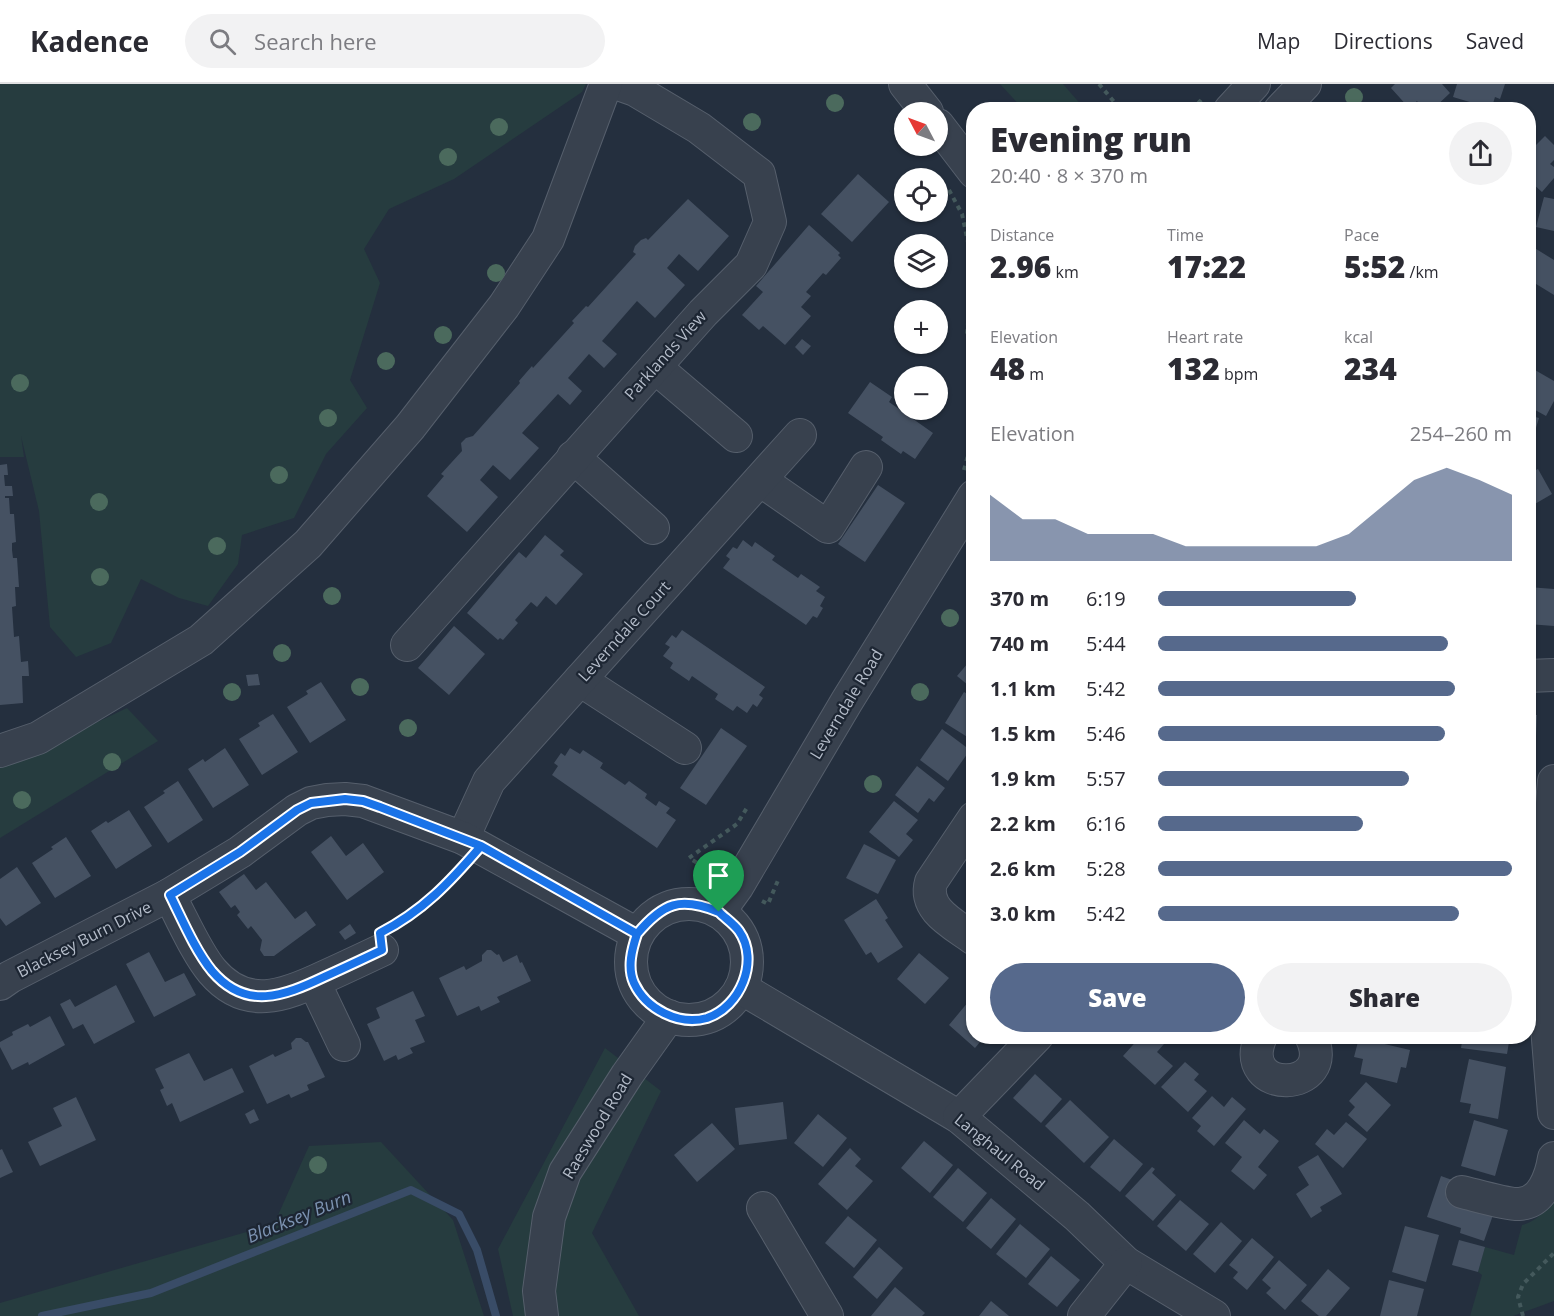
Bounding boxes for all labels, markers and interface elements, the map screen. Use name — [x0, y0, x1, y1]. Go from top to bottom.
search box — [185, 14, 605, 68]
text: Kadence — [30, 22, 149, 60]
icon: search — [206, 25, 239, 58]
text: Search here — [254, 26, 377, 56]
text: Map — [1257, 27, 1300, 55]
text: Directions — [1333, 27, 1433, 55]
text: Saved — [1466, 27, 1524, 55]
north arrow — [894, 102, 948, 156]
map controls — [894, 102, 948, 420]
text: Evening run — [990, 117, 1192, 162]
button: share — [1449, 122, 1512, 185]
text: 20:40 · 8 × 370 m — [990, 162, 1148, 189]
button: locate — [894, 168, 948, 222]
text: Distance — [990, 224, 1054, 246]
text: Time — [1167, 224, 1204, 246]
text: Pace — [1344, 224, 1379, 246]
button: layers — [894, 234, 948, 288]
text: 2.96 — [990, 246, 1051, 287]
text: 17:22 — [1167, 246, 1246, 287]
text: 5:52 — [1344, 246, 1405, 287]
text: km — [1051, 261, 1079, 283]
text: /km — [1405, 261, 1439, 283]
button: + — [894, 300, 948, 354]
street label: Parklands View — [619, 305, 711, 404]
text: Elevation — [990, 326, 1058, 348]
text: Heart rate — [1167, 326, 1243, 348]
text: kcal — [1344, 326, 1373, 348]
text: 48 — [990, 348, 1025, 389]
text: 132 — [1167, 348, 1220, 389]
text: 234 — [1344, 348, 1397, 389]
text: m — [1025, 363, 1044, 385]
text: bpm — [1220, 363, 1258, 385]
button: − — [894, 366, 948, 420]
text: Elevation — [990, 420, 1075, 447]
text: 254–260 m — [1410, 420, 1512, 447]
street label: Leverndale Court — [573, 576, 675, 686]
text: 370 m — [990, 585, 1049, 612]
text: 6:19 — [1086, 585, 1126, 612]
text: 740 m — [990, 630, 1049, 657]
text: 5:44 — [1086, 630, 1126, 657]
street label: Leverndale Road — [804, 645, 888, 763]
text: 1.1 km — [990, 675, 1056, 702]
text: 5:42 — [1086, 675, 1126, 702]
text: 1.5 km — [990, 720, 1056, 747]
text: 5:46 — [1086, 720, 1126, 747]
text: 1.9 km — [990, 765, 1056, 792]
text: 5:57 — [1086, 765, 1126, 792]
text: 2.2 km — [990, 810, 1056, 837]
text: 6:16 — [1086, 810, 1126, 837]
pin — [693, 850, 744, 912]
text: 2.6 km — [990, 855, 1056, 882]
text: 5:28 — [1086, 855, 1126, 882]
icon: arrive — [702, 859, 735, 892]
street label: Blacksey Burn Drive — [13, 896, 155, 982]
text: 3.0 km — [990, 900, 1056, 927]
text: 5:42 — [1086, 900, 1126, 927]
button: Save — [990, 963, 1245, 1032]
button: Share — [1257, 963, 1512, 1032]
street label: Raeswood Road — [557, 1069, 637, 1183]
street label: Langhaul Road — [950, 1109, 1050, 1195]
water label: Blacksey Burn — [243, 1184, 354, 1248]

